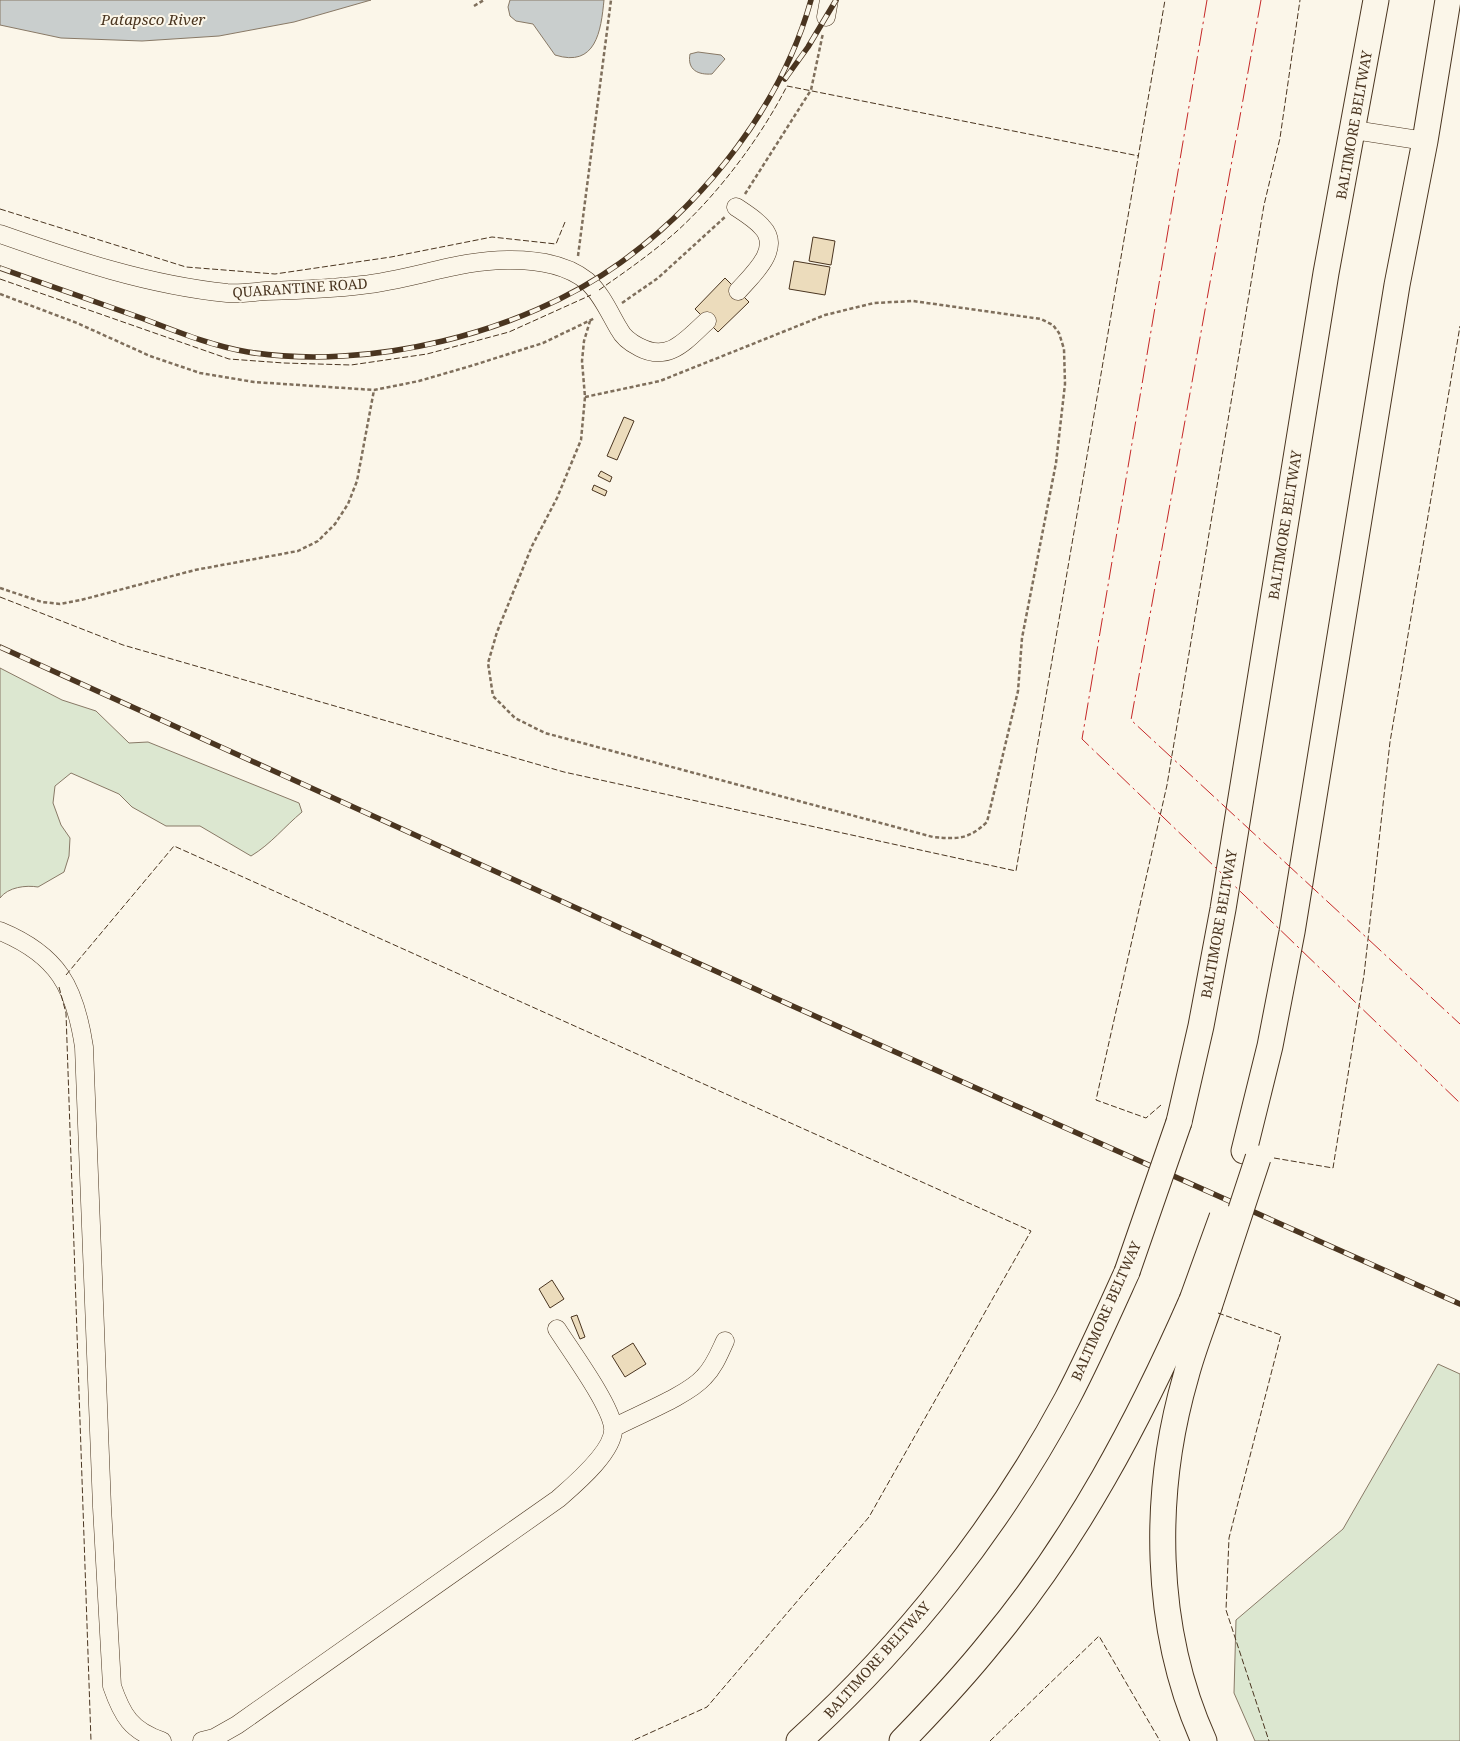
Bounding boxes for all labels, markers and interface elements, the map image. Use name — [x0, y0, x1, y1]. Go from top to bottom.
water label: Patapsco River — [100, 9, 206, 29]
street label: BALTIMORE BELTWAY — [1331, 49, 1376, 201]
street label: QUARANTINE ROAD — [232, 273, 368, 302]
street label: BALTIMORE BELTWAY — [1263, 449, 1306, 601]
street label: BALTIMORE BELTWAY — [1196, 848, 1241, 1000]
street label: BALTIMORE BELTWAY — [1066, 1238, 1145, 1384]
street label: BALTIMORE BELTWAY — [819, 1597, 934, 1722]

